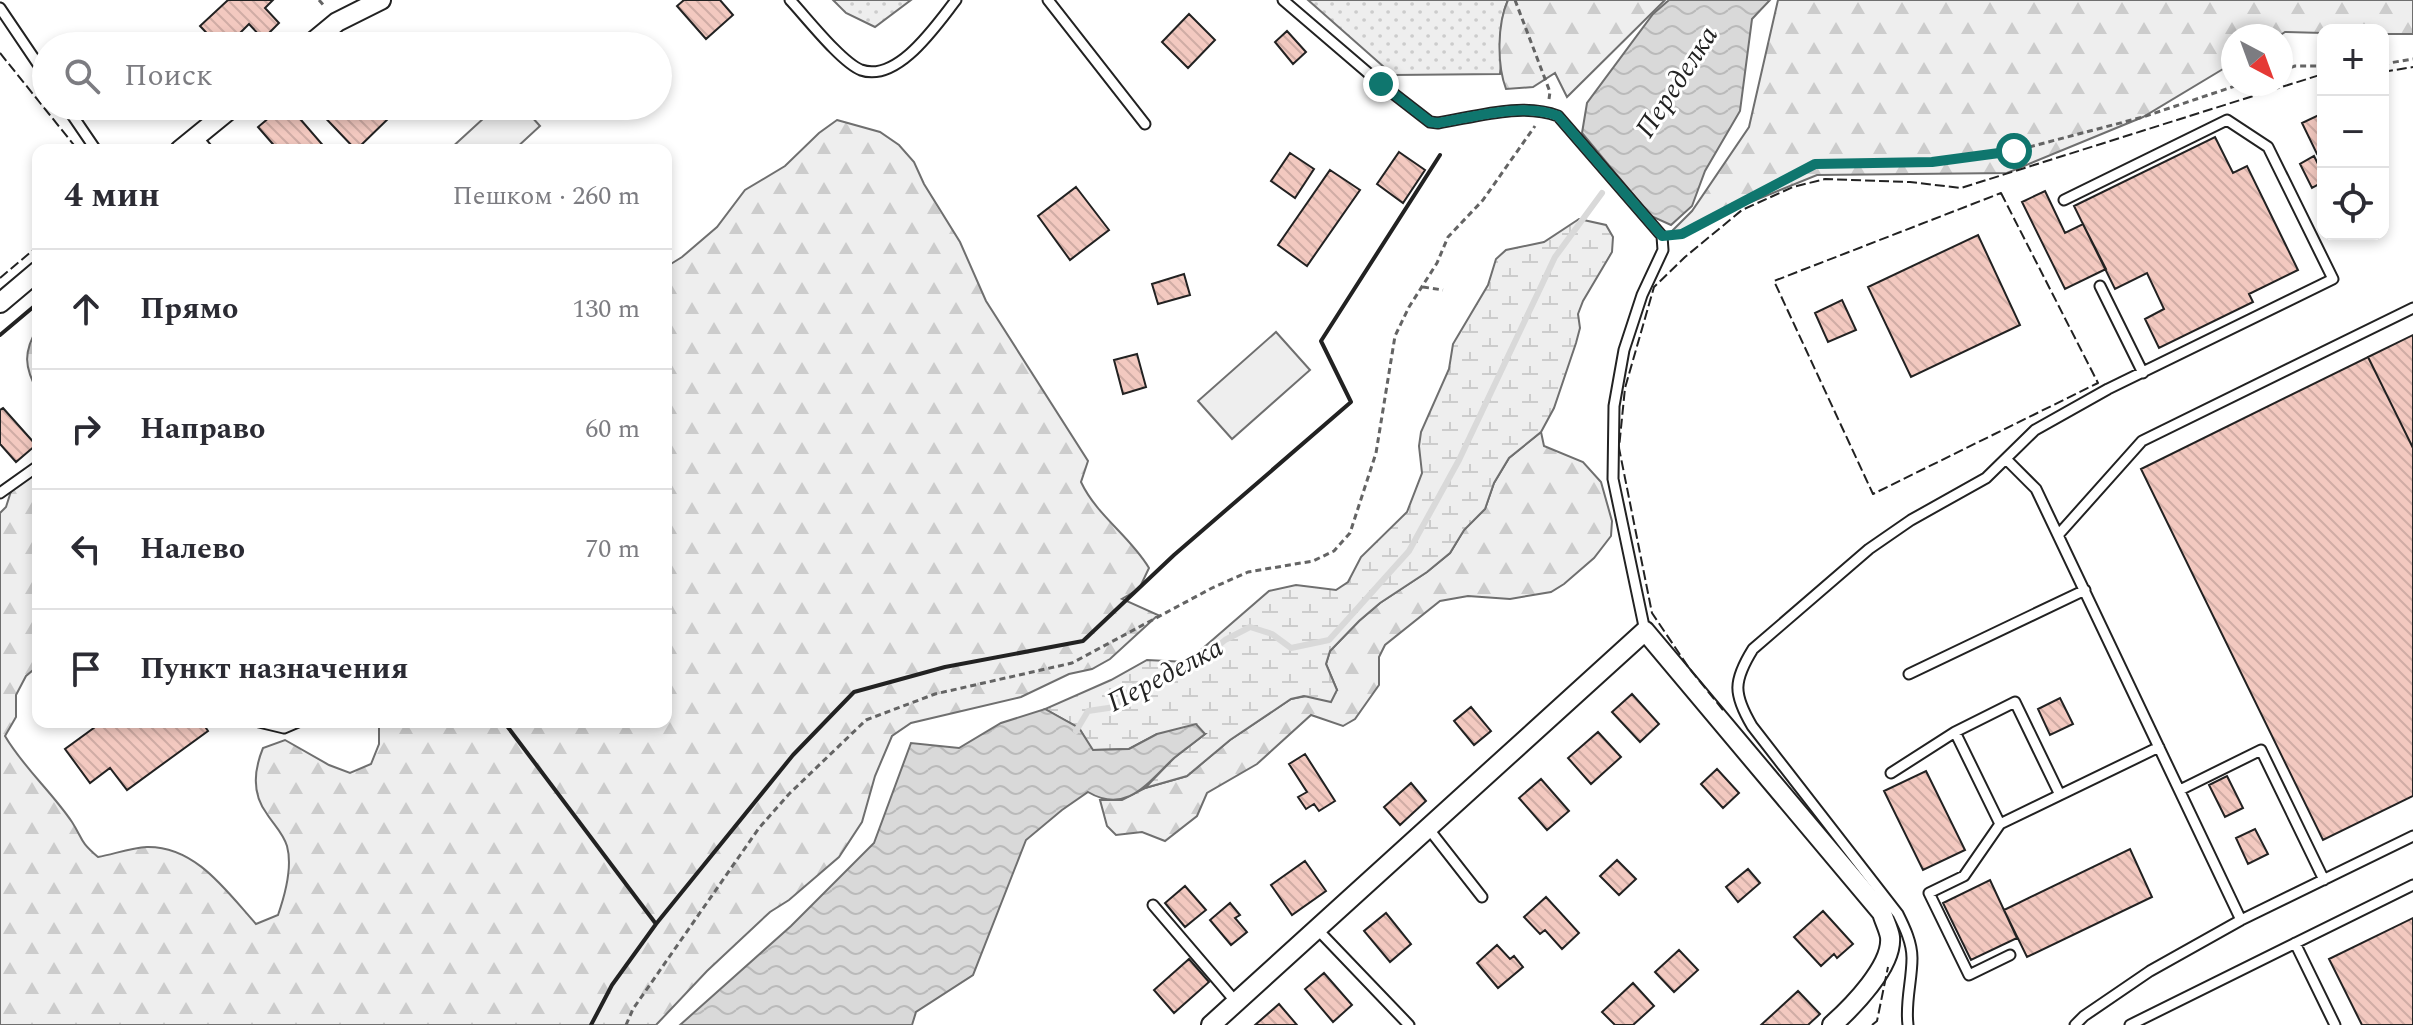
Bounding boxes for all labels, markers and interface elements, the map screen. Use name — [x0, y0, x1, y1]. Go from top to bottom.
water label: Переделка — [1625, 17, 1729, 147]
north arrow — [2221, 24, 2293, 96]
map controls — [2317, 24, 2389, 240]
button: + — [2317, 24, 2389, 96]
search box — [32, 32, 672, 120]
text: Поиск — [124, 53, 213, 99]
icon: search — [60, 54, 104, 98]
route end — [1363, 66, 1399, 102]
button: − — [2317, 96, 2389, 168]
route start — [1996, 133, 2032, 169]
button: locate — [2317, 168, 2389, 240]
text: 4 мин — [64, 170, 160, 222]
text: Пешком · 260 m — [453, 176, 640, 216]
text: Прямо — [140, 286, 238, 332]
icon: ahead — [64, 287, 108, 331]
text: 130 m — [572, 289, 640, 329]
text: Направо — [140, 406, 265, 452]
icon: right — [64, 407, 108, 451]
text: 60 m — [585, 409, 640, 449]
text: Налево — [140, 526, 245, 572]
icon: left — [64, 527, 108, 571]
text: 70 m — [585, 529, 640, 569]
water label: Переделка — [1099, 626, 1231, 724]
text: Пункт назначения — [140, 646, 408, 692]
icon: arrive — [64, 647, 108, 691]

